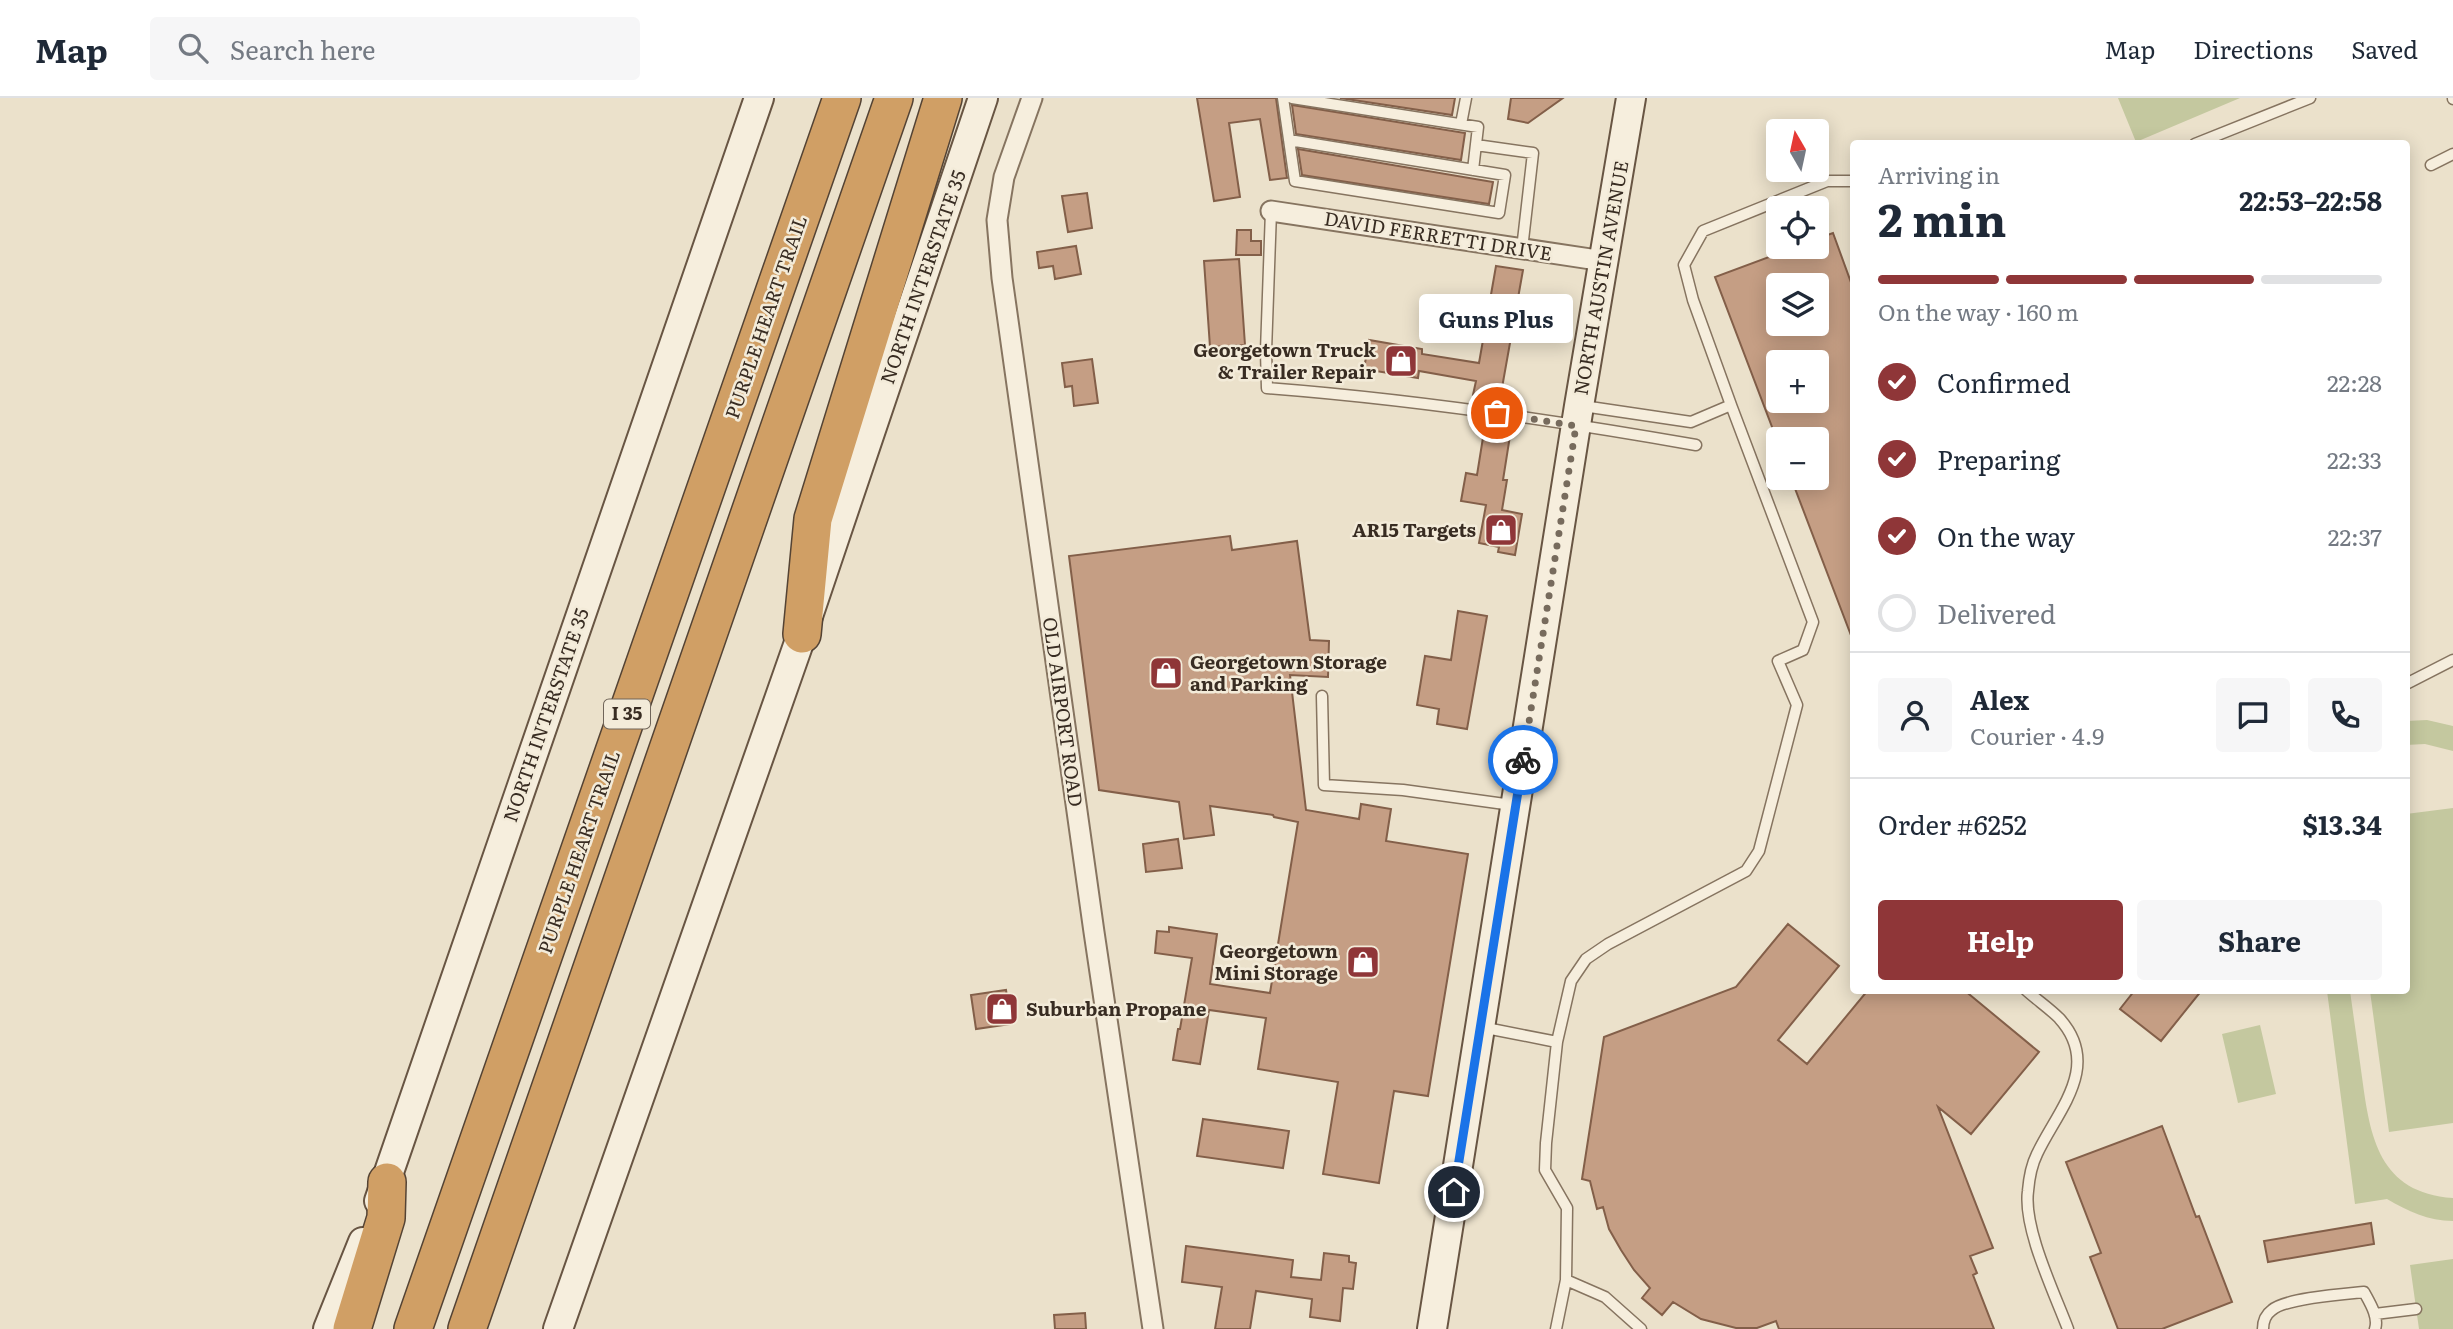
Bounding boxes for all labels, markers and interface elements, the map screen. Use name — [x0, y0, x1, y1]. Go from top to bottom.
search box — [150, 17, 640, 80]
text: Map — [35, 24, 108, 73]
icon: search — [174, 29, 212, 67]
text: Search here — [230, 29, 376, 68]
text: Map — [2104, 31, 2155, 66]
text: Directions — [2193, 31, 2313, 66]
text: Saved — [2351, 31, 2418, 66]
north arrow — [1766, 119, 1829, 182]
map controls — [1766, 119, 1829, 490]
text: Arriving in — [1878, 157, 2000, 191]
street label: NORTH AUSTIN AVENUE — [1566, 158, 1634, 397]
street label: NORTH INTERSTATE 35 — [872, 166, 972, 387]
text: 22:53–22:58 — [2239, 180, 2382, 219]
text: 2 min — [1878, 183, 2007, 251]
button: locate — [1766, 196, 1829, 259]
street label: DAVID FERRETTI DRIVE — [1322, 203, 1554, 267]
street label: PURPLE HEART TRAIL — [717, 211, 813, 422]
button: layers — [1766, 273, 1829, 336]
callout: Guns Plus — [1420, 294, 1574, 343]
text: On the way · 160 m — [1878, 294, 2079, 328]
text: Guns Plus — [1438, 301, 1554, 335]
place label: Georgetown Truck & Trailer Repair — [1193, 335, 1377, 385]
shop icon: Georgetown Truck & Trailer Repair — [1382, 342, 1420, 380]
button: + — [1766, 350, 1829, 413]
text: Confirmed — [1937, 362, 2071, 401]
icon: check — [1878, 363, 1916, 401]
text: 22:28 — [2327, 365, 2382, 399]
pin — [1467, 383, 1527, 443]
icon: bag — [1478, 394, 1516, 432]
button: − — [1766, 427, 1829, 490]
text: Preparing — [1937, 439, 2060, 478]
icon: check — [1878, 440, 1916, 478]
text: 22:33 — [2327, 442, 2382, 476]
shop icon: AR15 Targets — [1482, 511, 1520, 549]
place label: AR15 Targets — [1352, 515, 1476, 543]
text: On the way — [1937, 516, 2075, 555]
icon: check — [1878, 517, 1916, 555]
text: 22:37 — [2328, 519, 2382, 553]
text: Delivered — [1937, 593, 2056, 632]
street label: NORTH INTERSTATE 35 — [495, 604, 595, 825]
street label: OLD AIRPORT ROAD — [1037, 615, 1091, 809]
place label: Georgetown Storage and Parking — [1190, 647, 1387, 697]
shop icon: Georgetown Storage and Parking — [1147, 654, 1185, 692]
button: person — [1878, 678, 1952, 752]
button: chat — [2216, 678, 2290, 752]
button: phone — [2308, 678, 2382, 752]
text: Alex — [1970, 679, 2029, 718]
road number: I 35 — [604, 700, 650, 728]
text: Courier · 4.9 — [1970, 718, 2104, 752]
courier — [1488, 725, 1558, 795]
icon: bike — [1504, 741, 1542, 779]
street label: PURPLE HEART TRAIL — [530, 746, 626, 957]
text: Order #6252 — [1878, 804, 2027, 843]
text: $13.34 — [2303, 804, 2382, 843]
button: Help — [1878, 900, 2123, 980]
button: Share — [2137, 900, 2382, 980]
place label: Georgetown Mini Storage — [1214, 936, 1338, 986]
shop icon: Georgetown Mini Storage — [1344, 943, 1382, 981]
shop icon: Suburban Propane — [983, 990, 1021, 1028]
place label: Suburban Propane — [1026, 994, 1207, 1022]
pin — [1424, 1162, 1484, 1222]
icon: home — [1435, 1173, 1473, 1211]

